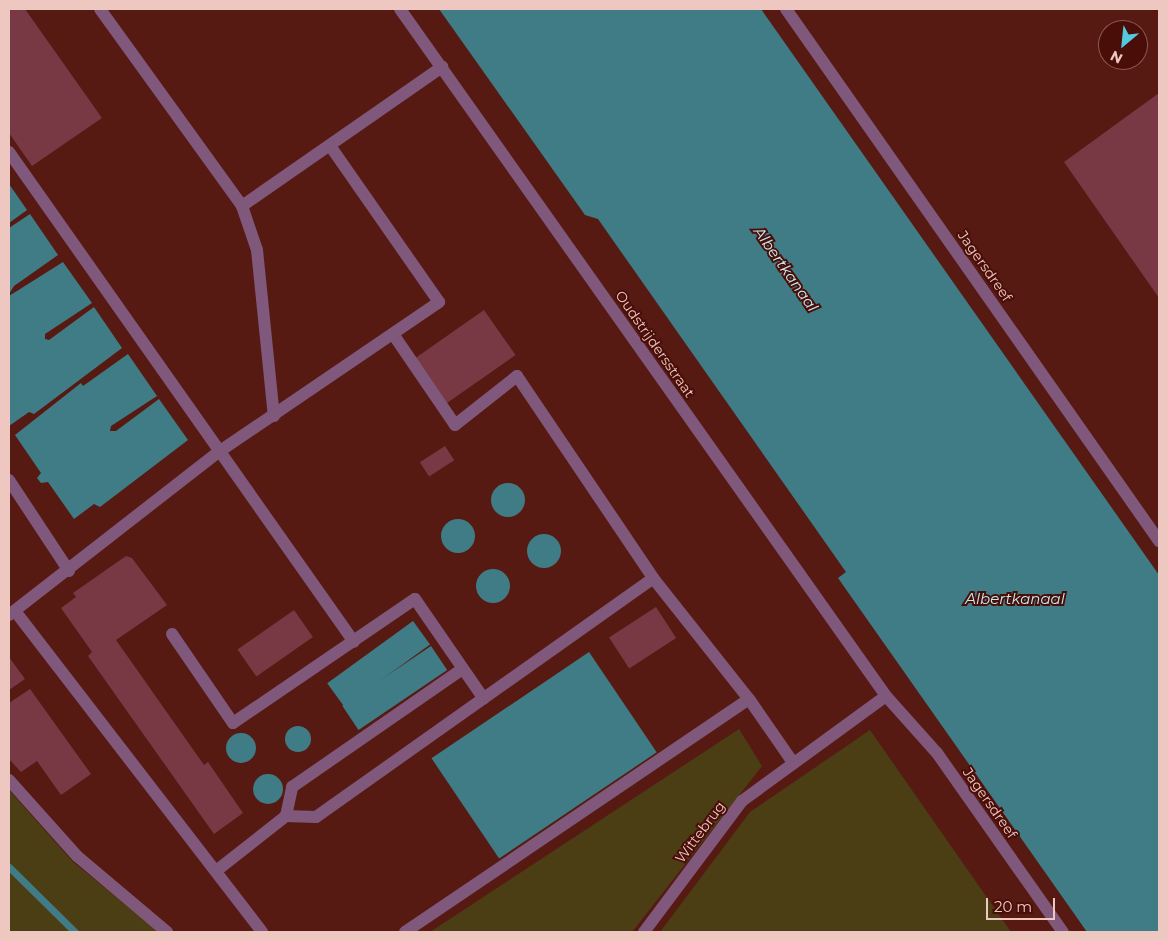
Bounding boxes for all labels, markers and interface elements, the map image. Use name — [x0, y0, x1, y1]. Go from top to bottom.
north arrow — [1098, 20, 1148, 70]
text: N — [1107, 47, 1126, 68]
water label: Albertkanaal — [750, 223, 822, 315]
street label: Jagersdreef — [955, 227, 1015, 305]
street label: Oudstrijdersstraat — [612, 287, 698, 401]
water label: Albertkanaal — [965, 590, 1065, 608]
street label: Jagersdreef — [960, 764, 1020, 842]
street label: Wittebrug — [671, 798, 729, 866]
scale bar — [988, 888, 1057, 920]
text: 20 m — [994, 897, 1032, 916]

